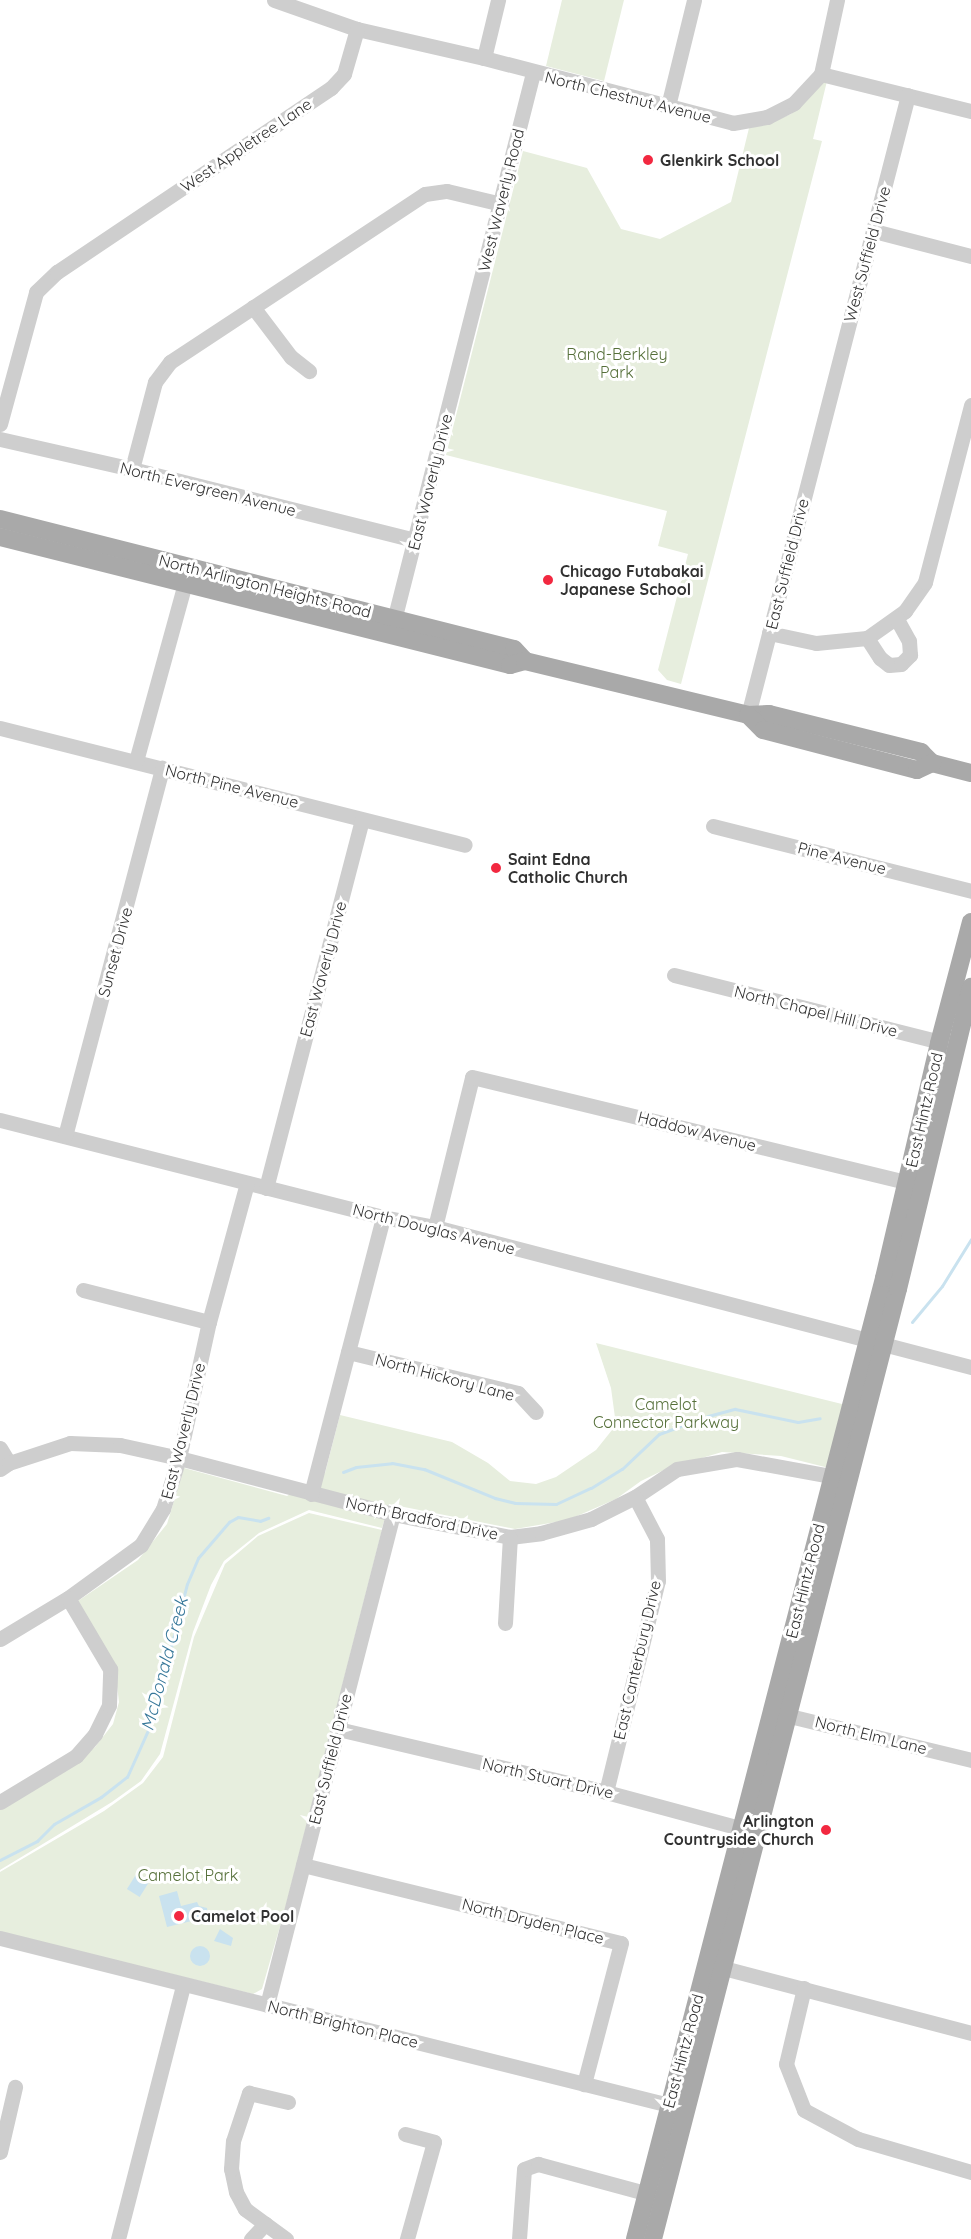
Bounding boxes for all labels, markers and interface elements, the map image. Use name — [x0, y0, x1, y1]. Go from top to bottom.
street label: North Chestnut Avenue — [543, 67, 713, 127]
street label: West Appletree Lane — [177, 94, 315, 196]
street label: West Waverly Road — [474, 127, 528, 273]
place label: Glenkirk School — [660, 150, 779, 170]
marker: Glenkirk School — [641, 153, 655, 167]
street label: West Suffield Drive — [840, 184, 894, 324]
park label: Rand-Berkley Park — [566, 344, 668, 382]
street label: East Waverly Drive — [404, 412, 456, 552]
street label: North Evergreen Avenue — [118, 458, 298, 520]
street label: East Suffield Drive — [761, 497, 813, 631]
street label: North Arlington Heights Road — [157, 550, 373, 622]
place label: Chicago Futabakai Japanese School — [560, 561, 704, 599]
marker: Chicago Futabakai Japanese School — [541, 573, 555, 587]
street label: North Pine Avenue — [163, 760, 301, 812]
street label: Pine Avenue — [796, 838, 888, 878]
place label: Saint Edna Catholic Church — [508, 849, 628, 887]
marker: Saint Edna Catholic Church — [489, 861, 503, 875]
street label: East Waverly Drive — [296, 899, 350, 1039]
street label: Sunset Drive — [94, 905, 136, 999]
street label: North Chapel Hill Drive — [732, 981, 900, 1041]
street label: East Hintz Road — [901, 1051, 947, 1169]
street label: Haddow Avenue — [636, 1107, 758, 1155]
street label: North Douglas Avenue — [351, 1200, 517, 1258]
street label: North Hickory Lane — [373, 1349, 517, 1405]
street label: East Waverly Drive — [157, 1361, 209, 1501]
park label: Camelot Connector Parkway — [593, 1394, 739, 1432]
street label: North Bradford Drive — [344, 1492, 500, 1544]
street label: East Hintz Road — [781, 1522, 829, 1640]
street label: East Canterbury Drive — [609, 1578, 665, 1742]
water label: McDonald Creek — [137, 1595, 193, 1733]
street label: East Suffield Drive — [304, 1692, 356, 1826]
street label: North Elm Lane — [813, 1712, 929, 1758]
street label: North Stuart Drive — [481, 1754, 615, 1802]
place label: Arlington Countryside Church — [664, 1811, 814, 1849]
marker: Arlington Countryside Church — [819, 1823, 833, 1837]
park label: Camelot Park — [138, 1865, 238, 1885]
street label: North Dryden Place — [460, 1894, 606, 1948]
place label: Camelot Pool — [191, 1906, 294, 1926]
marker: Camelot Pool — [172, 1909, 186, 1923]
street label: East Hintz Road — [659, 1992, 707, 2110]
street label: North Brighton Place — [266, 1996, 420, 2052]

